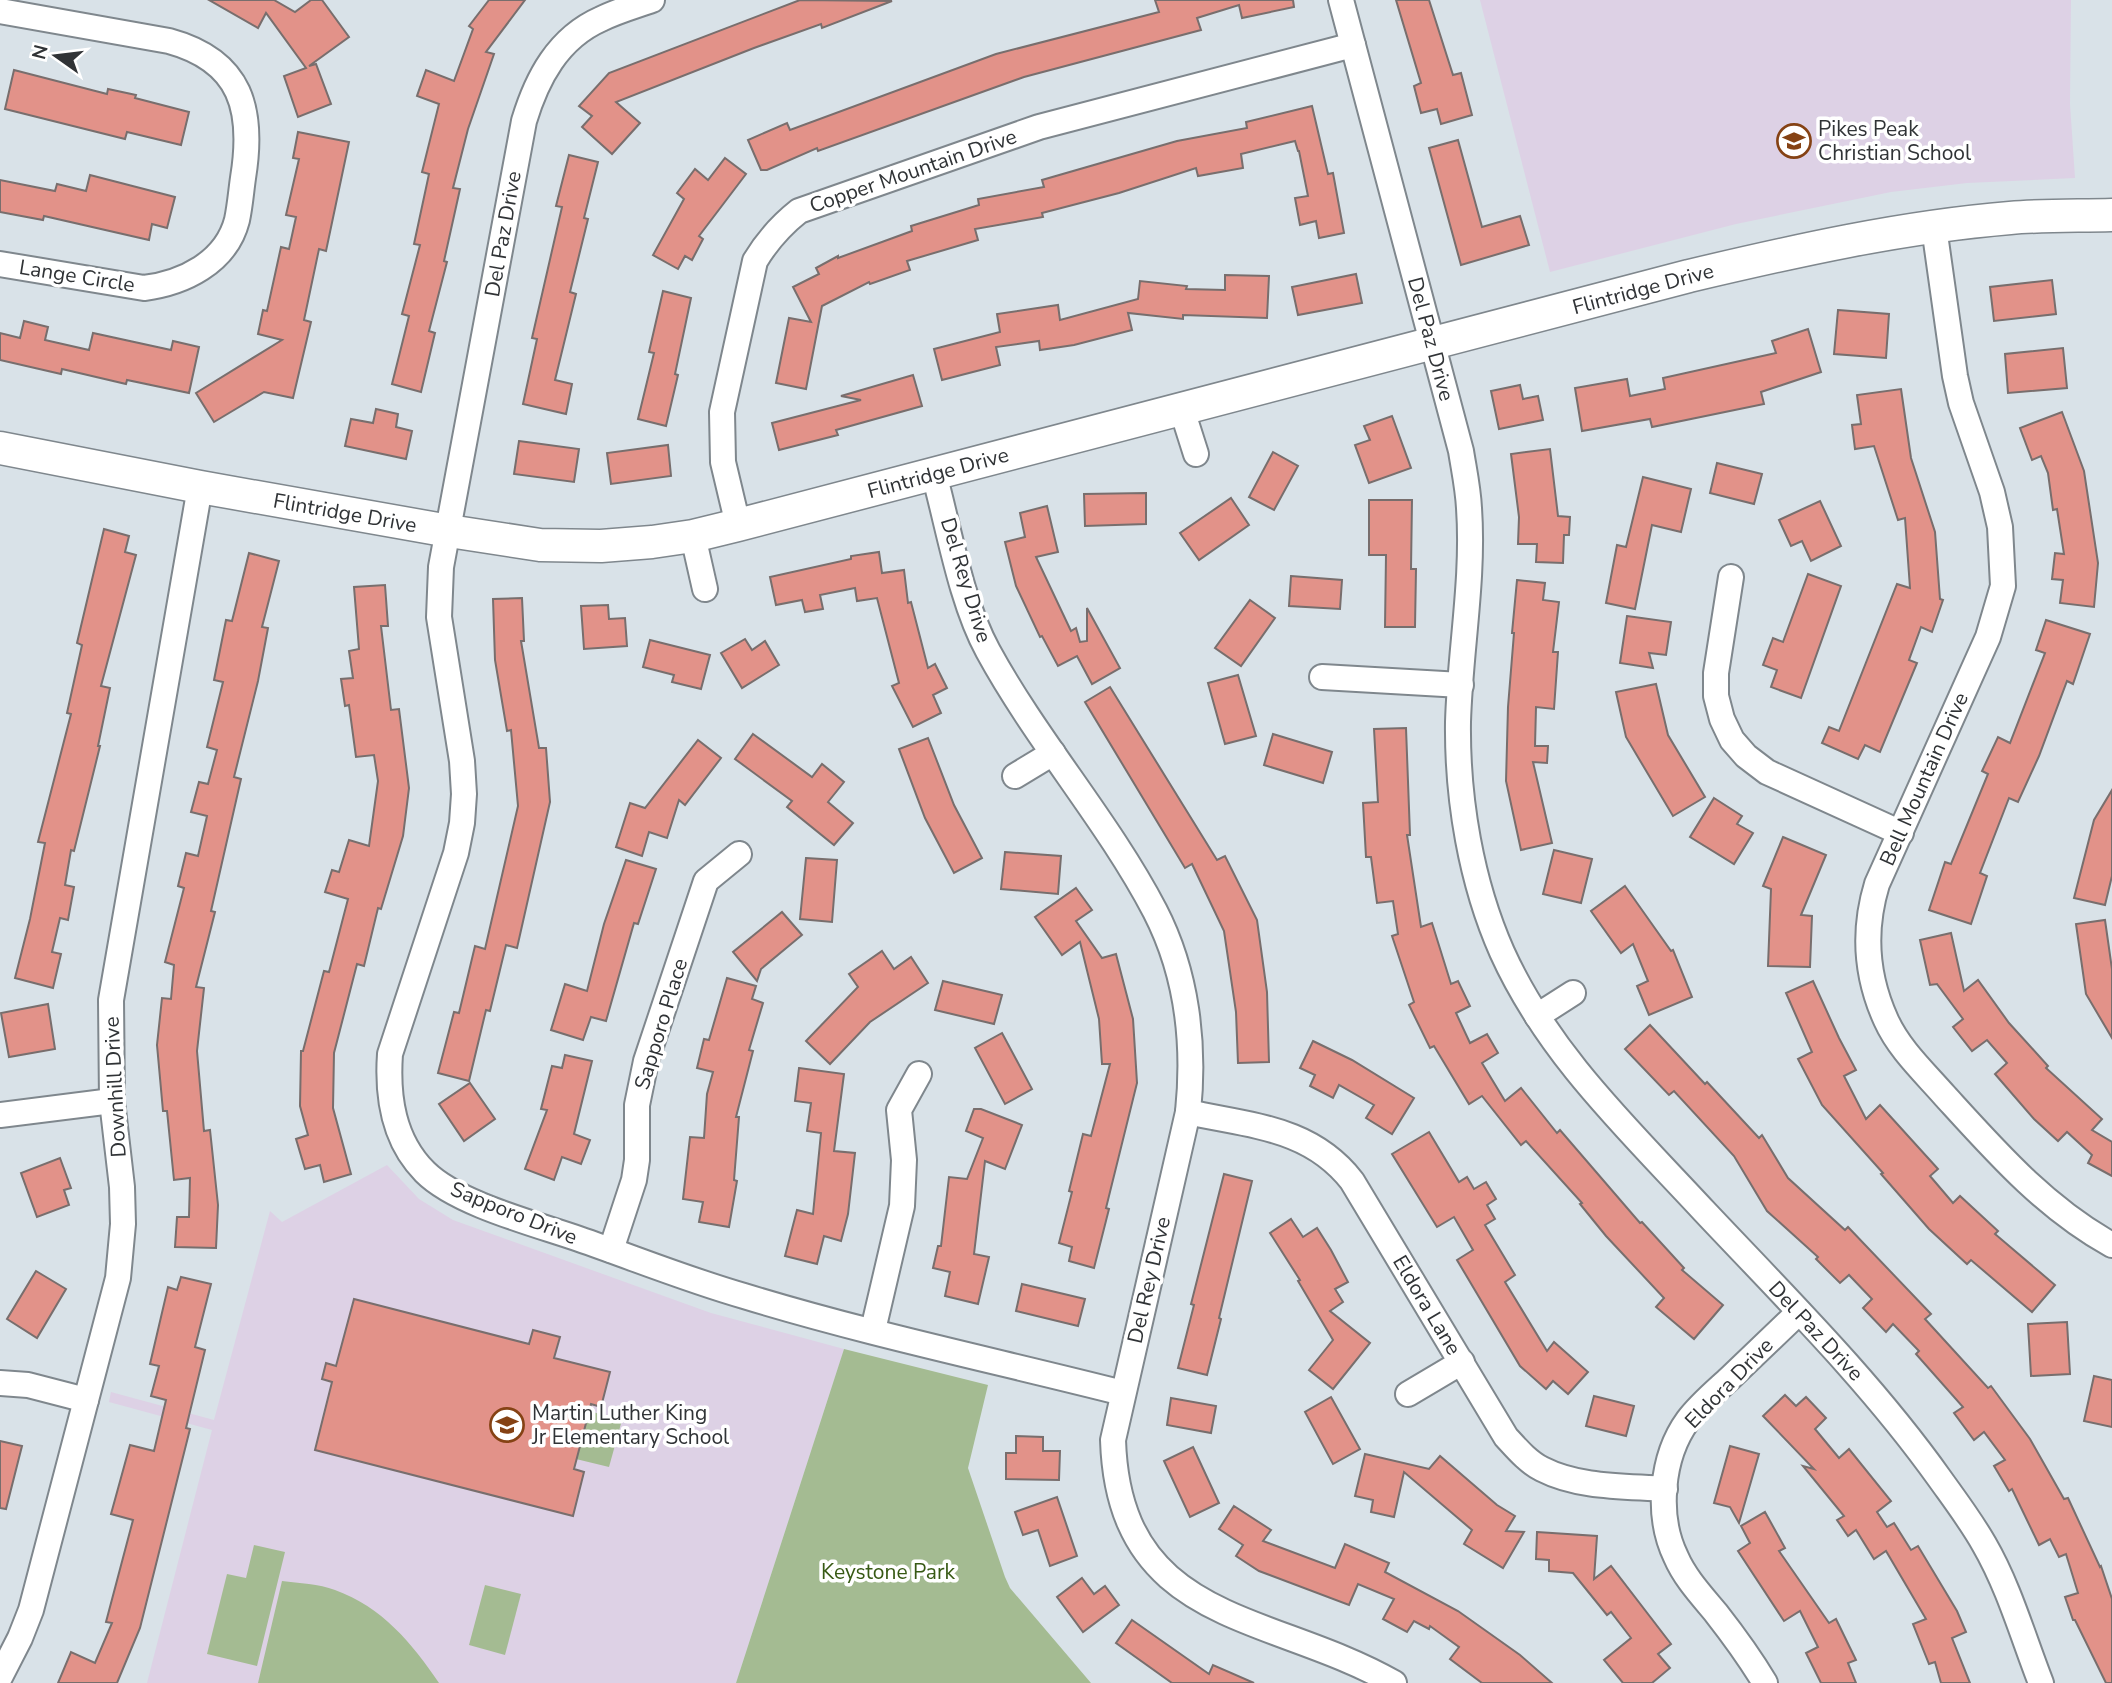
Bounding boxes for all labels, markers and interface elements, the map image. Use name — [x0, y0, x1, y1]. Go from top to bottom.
north arrow — [21, 21, 91, 91]
text: N — [26, 42, 55, 62]
place label: Pikes Peak Christian School — [1818, 115, 1972, 167]
street label: Copper Mountain Drive — [806, 122, 1020, 220]
school or university icon: Pikes Peak Christian School — [1775, 122, 1813, 160]
street label: Del Paz Drive — [478, 169, 528, 299]
street label: Lange Circle — [17, 253, 137, 299]
street label: Flintridge Drive — [1569, 257, 1717, 321]
street label: Del Paz Drive — [1401, 274, 1461, 404]
street label: Flintridge Drive — [864, 441, 1012, 505]
street label: Flintridge Drive — [271, 487, 419, 539]
street label: Del Rey Drive — [934, 514, 998, 646]
street label: Bell Mountain Drive — [1873, 688, 1975, 870]
street label: Sapporo Place — [628, 955, 694, 1093]
street label: Downhill Drive — [97, 1016, 133, 1158]
street label: Sapporo Drive — [446, 1175, 582, 1251]
street label: Del Rey Drive — [1121, 1214, 1177, 1346]
street label: Eldora Lane — [1386, 1250, 1468, 1360]
street label: Del Paz Drive — [1762, 1275, 1870, 1387]
street label: Eldora Drive — [1679, 1332, 1779, 1434]
place label: Martin Luther King Jr Elementary School — [531, 1399, 730, 1451]
school or university icon: Martin Luther King Jr Elementary School — [488, 1406, 526, 1444]
park label: Keystone Park — [821, 1558, 955, 1586]

